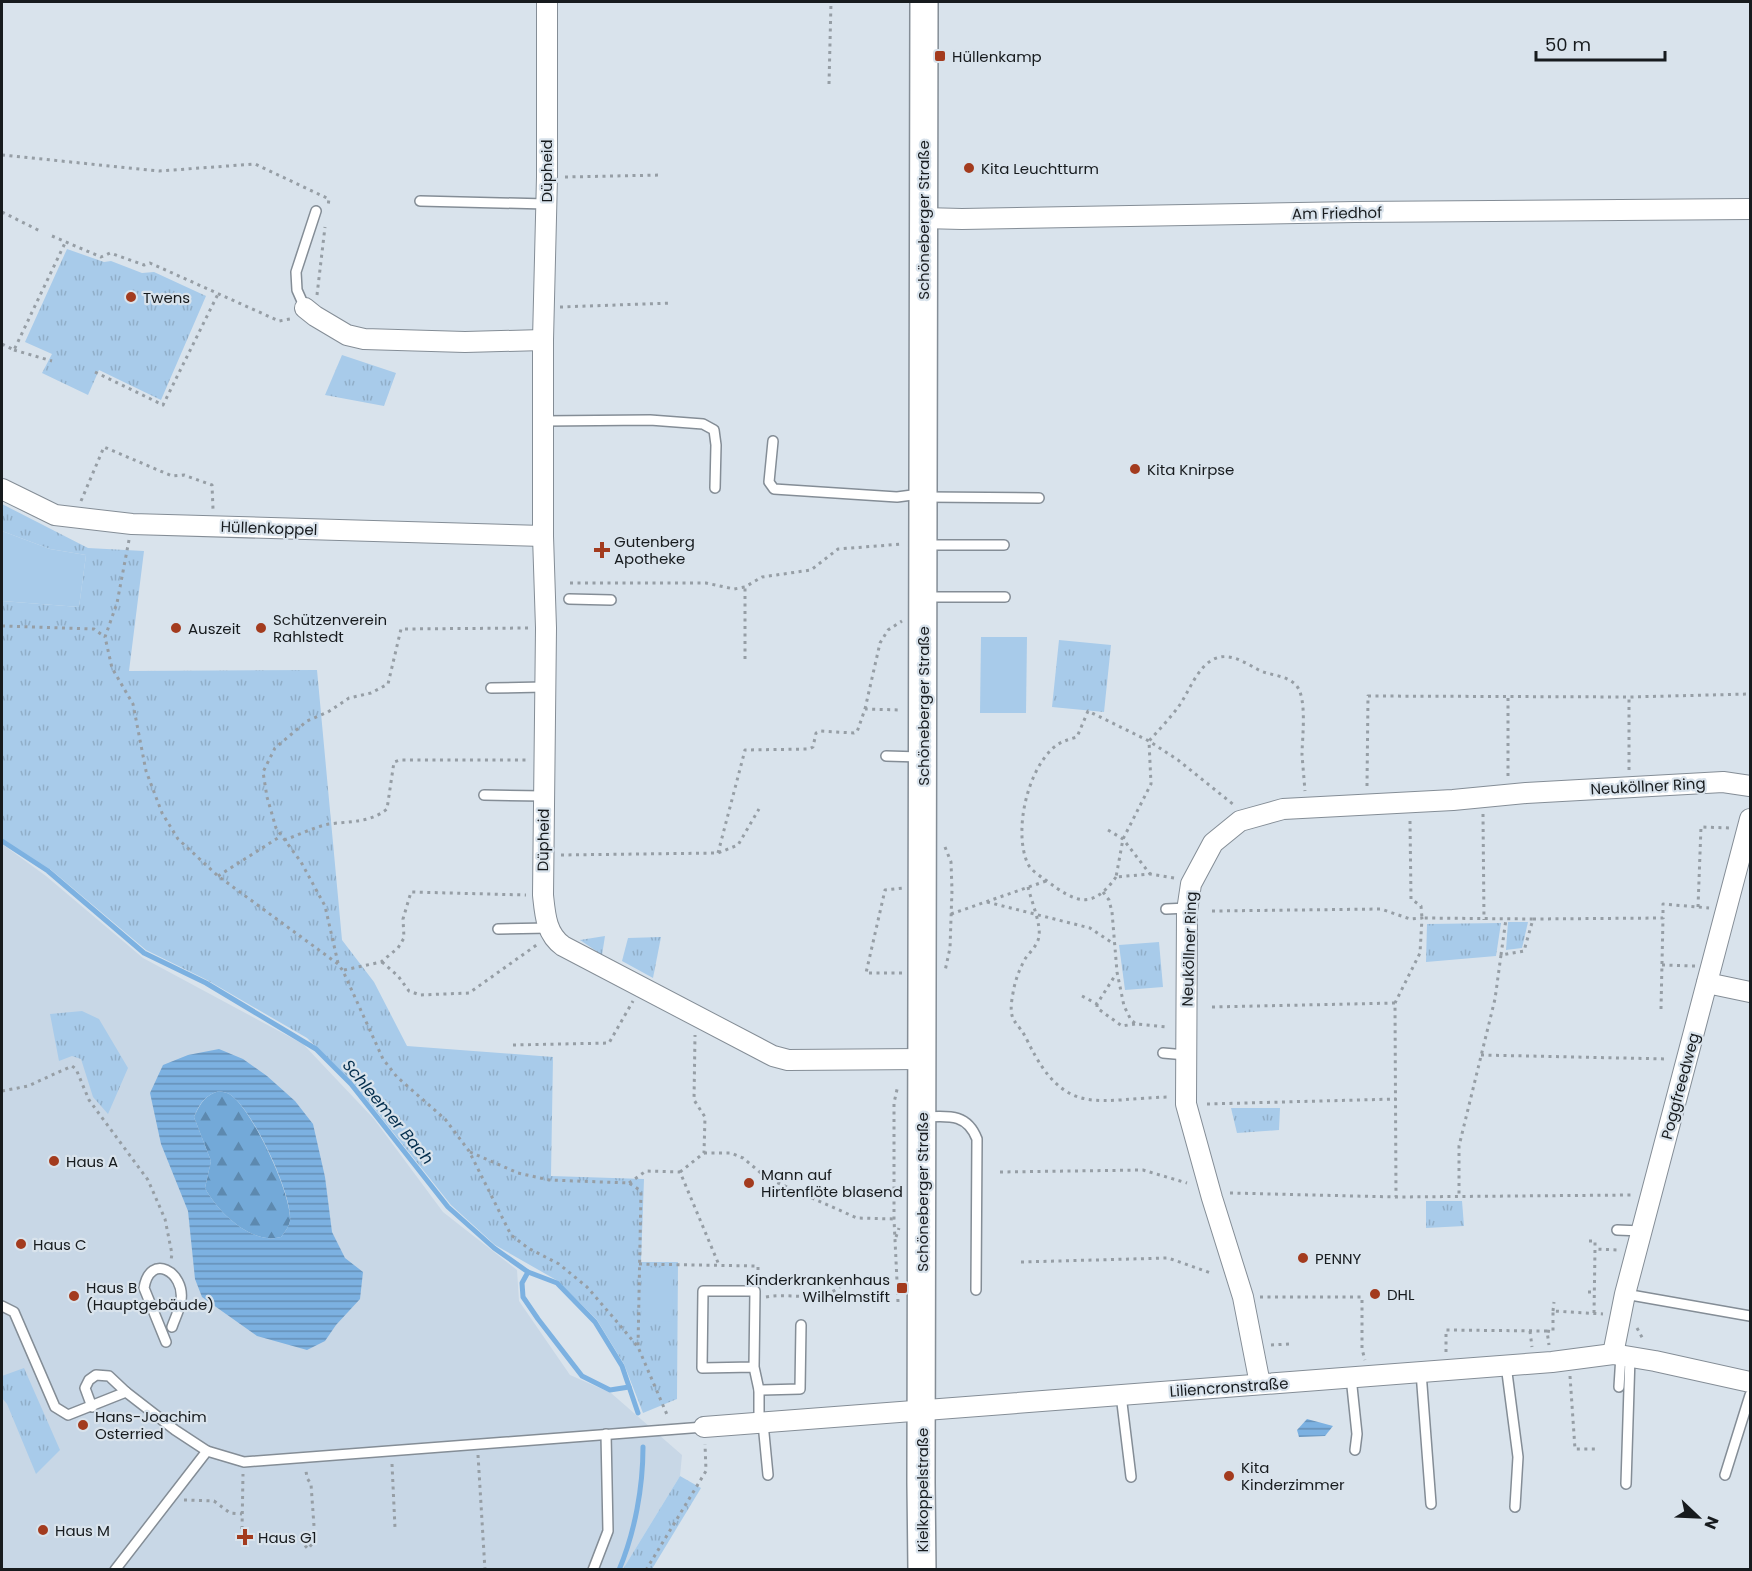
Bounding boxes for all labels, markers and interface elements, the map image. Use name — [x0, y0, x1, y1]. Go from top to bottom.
scale bar — [1536, 24, 1665, 62]
text: 50 m — [1545, 32, 1591, 57]
place label: Hüllenkamp — [952, 46, 1042, 67]
marker: Hüllenkamp — [933, 49, 947, 63]
street label: Düpheid — [536, 139, 557, 203]
street label: Schöneberger Straße — [913, 140, 934, 300]
place label: Kita Leuchtturm — [981, 158, 1099, 179]
marker: Kita Leuchtturm — [962, 161, 976, 175]
street label: Am Friedhof — [1292, 202, 1382, 224]
place label: Twens — [143, 287, 190, 308]
marker: Twens — [124, 290, 138, 304]
place label: Kita Knirpse — [1147, 459, 1234, 480]
marker: Kita Knirpse — [1128, 462, 1142, 476]
street label: Hüllenkoppel — [220, 516, 318, 540]
place label: Gutenberg Apotheke — [614, 531, 695, 569]
marker: Gutenberg Apotheke — [595, 543, 609, 557]
place label: Schützenverein Rahlstedt — [273, 609, 387, 647]
place label: Auszeit — [188, 618, 241, 639]
marker: Auszeit — [169, 621, 183, 635]
marker: Schützenverein Rahlstedt — [254, 621, 268, 635]
street label: Schöneberger Straße — [913, 626, 934, 786]
street label: Neuköllner Ring — [1590, 772, 1706, 800]
street label: Düpheid — [532, 808, 554, 872]
street label: Neuköllner Ring — [1176, 891, 1202, 1007]
street label: Poggfreedweg — [1656, 1030, 1704, 1142]
water label: Schleemer Bach — [337, 1055, 439, 1169]
street label: Schöneberger Straße — [912, 1112, 933, 1272]
place label: Haus A — [66, 1151, 118, 1172]
marker: Haus A — [47, 1154, 61, 1168]
place label: Mann auf Hirtenflöte blasend — [761, 1164, 903, 1202]
marker: Mann auf Hirtenflöte blasend — [742, 1176, 756, 1190]
place label: Haus C — [33, 1234, 87, 1255]
marker: Haus C — [14, 1237, 28, 1251]
place label: PENNY — [1315, 1248, 1361, 1269]
marker: PENNY — [1296, 1251, 1310, 1265]
place label: Kinderkrankenhaus Wilhelmstift — [746, 1269, 890, 1307]
place label: Haus B (Hauptgebäude) — [86, 1277, 214, 1315]
marker: Kinderkrankenhaus Wilhelmstift — [895, 1281, 909, 1295]
place label: DHL — [1387, 1284, 1415, 1305]
marker: DHL — [1368, 1287, 1382, 1301]
marker: Haus B (Hauptgebäude) — [67, 1289, 81, 1303]
street label: Liliencronstraße — [1169, 1372, 1289, 1402]
place label: Hans-Joachim Osterried — [95, 1406, 207, 1444]
marker: Hans-Joachim Osterried — [76, 1418, 90, 1432]
street label: Kielkoppelstraße — [912, 1428, 933, 1552]
place label: Kita Kinderzimmer — [1241, 1457, 1345, 1495]
marker: Kita Kinderzimmer — [1222, 1469, 1236, 1483]
north arrow — [1668, 1487, 1728, 1547]
text: N — [1698, 1513, 1724, 1533]
place label: Haus M — [55, 1520, 110, 1541]
marker: Haus M — [36, 1523, 50, 1537]
place label: Haus G1 — [258, 1527, 316, 1548]
marker: Haus G1 — [236, 1528, 254, 1546]

